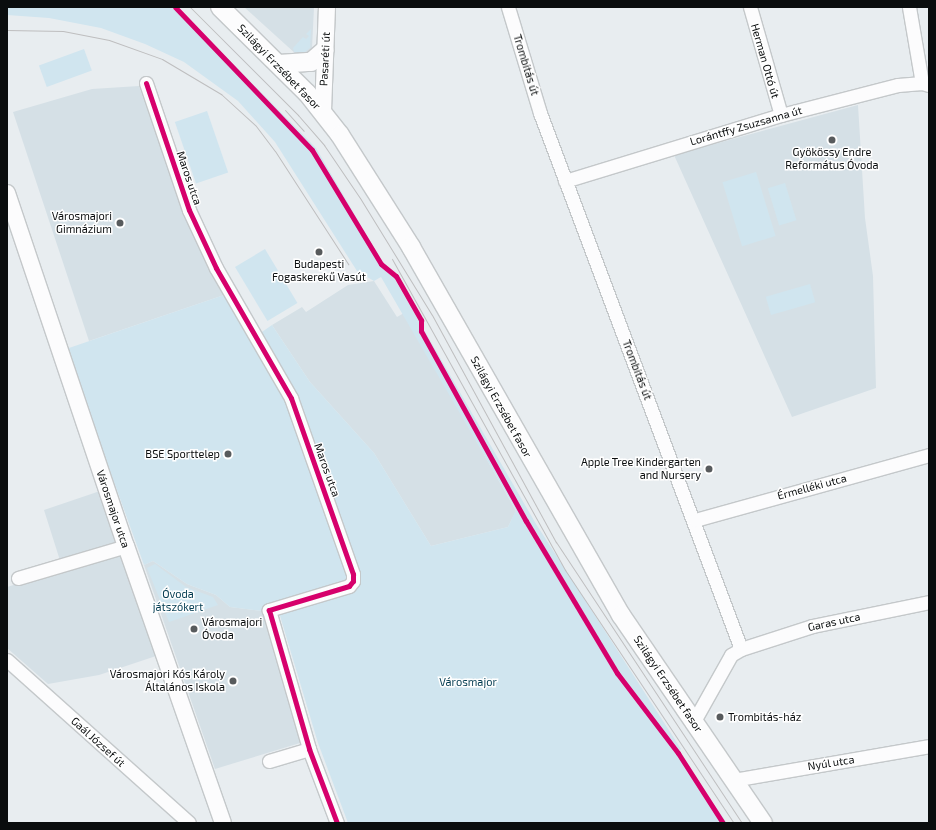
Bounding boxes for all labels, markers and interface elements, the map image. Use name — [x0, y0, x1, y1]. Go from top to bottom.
street label: Szilágyi Erzsébet fasor — [235, 21, 323, 113]
street label: Herman Ottó út — [748, 22, 782, 100]
street label: Pasaréti út — [317, 32, 333, 86]
street label: Trombitás út — [510, 33, 542, 97]
street label: Lorántffy Zsuzsanna út — [688, 104, 804, 148]
marker: Gyökössy Endre Református Óvoda — [827, 135, 837, 145]
place label: Gyökössy Endre Református Óvoda — [785, 146, 879, 172]
street label: Maros utca — [174, 149, 204, 207]
place label: Városmajori Gimnázium — [52, 210, 112, 236]
marker: Városmajori Gimnázium — [115, 218, 125, 228]
marker: Budapesti Fogaskerekű Vasút — [314, 247, 324, 257]
place label: Budapesti Fogaskerekű Vasút — [272, 258, 366, 284]
street label: Trombitás út — [620, 338, 654, 402]
street label: Szilágyi Erzsébet fasor — [468, 354, 534, 460]
street label: Maros utca — [311, 441, 343, 499]
place label: BSE Sporttelep — [145, 447, 220, 461]
marker: BSE Sporttelep — [223, 449, 233, 459]
place label: Apple Tree Kindergarten and Nursery — [581, 456, 701, 482]
marker: Apple Tree Kindergarten and Nursery — [704, 464, 714, 474]
street label: Városmajor utca — [93, 468, 133, 550]
street label: Érmelléki utca — [776, 471, 848, 503]
park label: Óvoda játszókert — [153, 588, 203, 614]
street label: Garas utca — [807, 610, 861, 634]
place label: Városmajori Óvoda — [202, 616, 262, 642]
marker: Városmajori Óvoda — [189, 624, 199, 634]
street label: Szilágyi Erzsébet fasor — [631, 633, 705, 735]
place label: Városmajori Kós Károly Általános Iskola — [110, 668, 225, 694]
park label: Városmajor — [439, 675, 497, 689]
marker: Városmajori Kós Károly Általános Iskola — [228, 676, 238, 686]
place label: Trombitás-ház — [728, 710, 801, 724]
marker: Trombitás-ház — [715, 712, 725, 722]
street label: Gaál József út — [68, 714, 128, 770]
street label: Nyúl utca — [807, 753, 855, 773]

